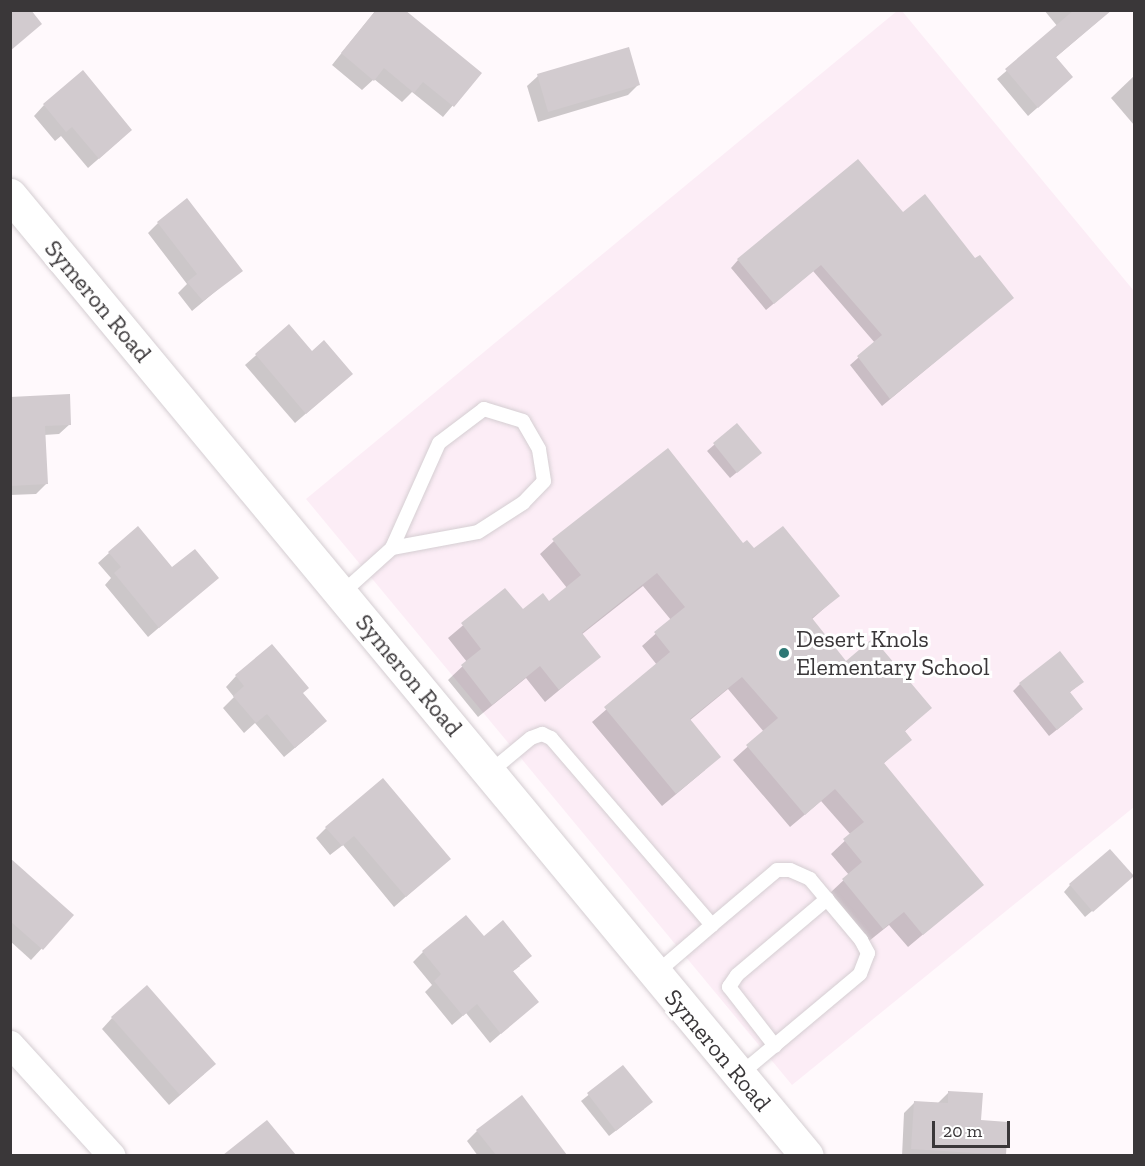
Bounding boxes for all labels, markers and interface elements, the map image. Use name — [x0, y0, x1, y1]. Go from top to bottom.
street label: Symeron Road — [39, 234, 157, 368]
street label: Symeron Road — [350, 608, 468, 742]
place label: Desert Knols Elementary School — [796, 625, 990, 681]
marker: Desert Knols Elementary School — [777, 646, 791, 660]
street label: Symeron Road — [659, 983, 777, 1117]
scale bar — [935, 1109, 1013, 1147]
text: 20 m — [943, 1120, 982, 1142]

